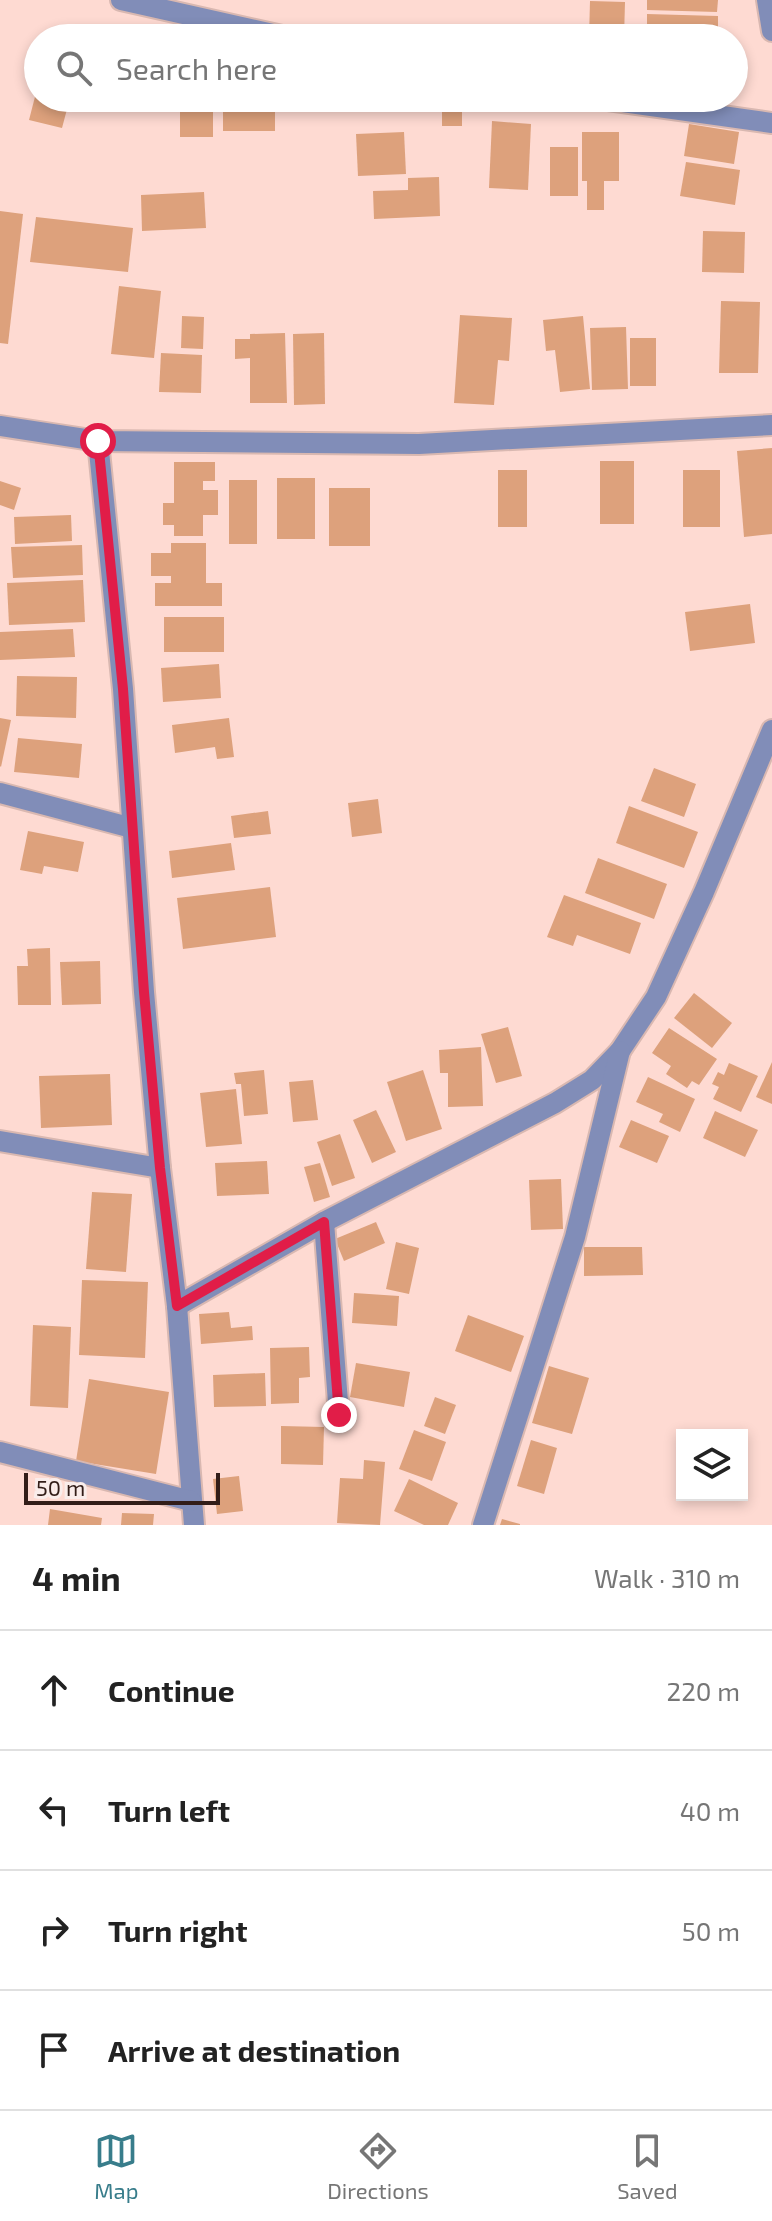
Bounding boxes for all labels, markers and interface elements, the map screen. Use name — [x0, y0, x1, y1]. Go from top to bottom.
search box — [24, 24, 748, 112]
icon: search — [52, 46, 96, 90]
text: Search here — [116, 50, 277, 86]
route start — [80, 423, 116, 459]
route end — [321, 1397, 357, 1433]
map controls — [676, 1429, 748, 1501]
button: layers — [676, 1429, 748, 1501]
scale bar — [24, 1469, 220, 1505]
text: 50 m — [36, 1474, 85, 1500]
text: 4 min — [32, 1557, 121, 1598]
text: Walk · 310 m — [594, 1562, 740, 1593]
icon: ahead — [32, 1668, 76, 1712]
text: Continue — [108, 1672, 235, 1708]
text: 220 m — [667, 1675, 740, 1706]
icon: left — [32, 1788, 76, 1832]
text: Turn left — [108, 1792, 230, 1828]
text: 40 m — [680, 1795, 740, 1826]
icon: right — [32, 1908, 76, 1952]
text: Turn right — [108, 1912, 248, 1948]
text: 50 m — [682, 1915, 740, 1946]
icon: arrive — [32, 2028, 76, 2072]
text: Arrive at destination — [108, 2032, 400, 2068]
tab: Map — [94, 2129, 138, 2203]
tab: Directions — [327, 2129, 429, 2203]
tab: Saved — [617, 2129, 678, 2203]

